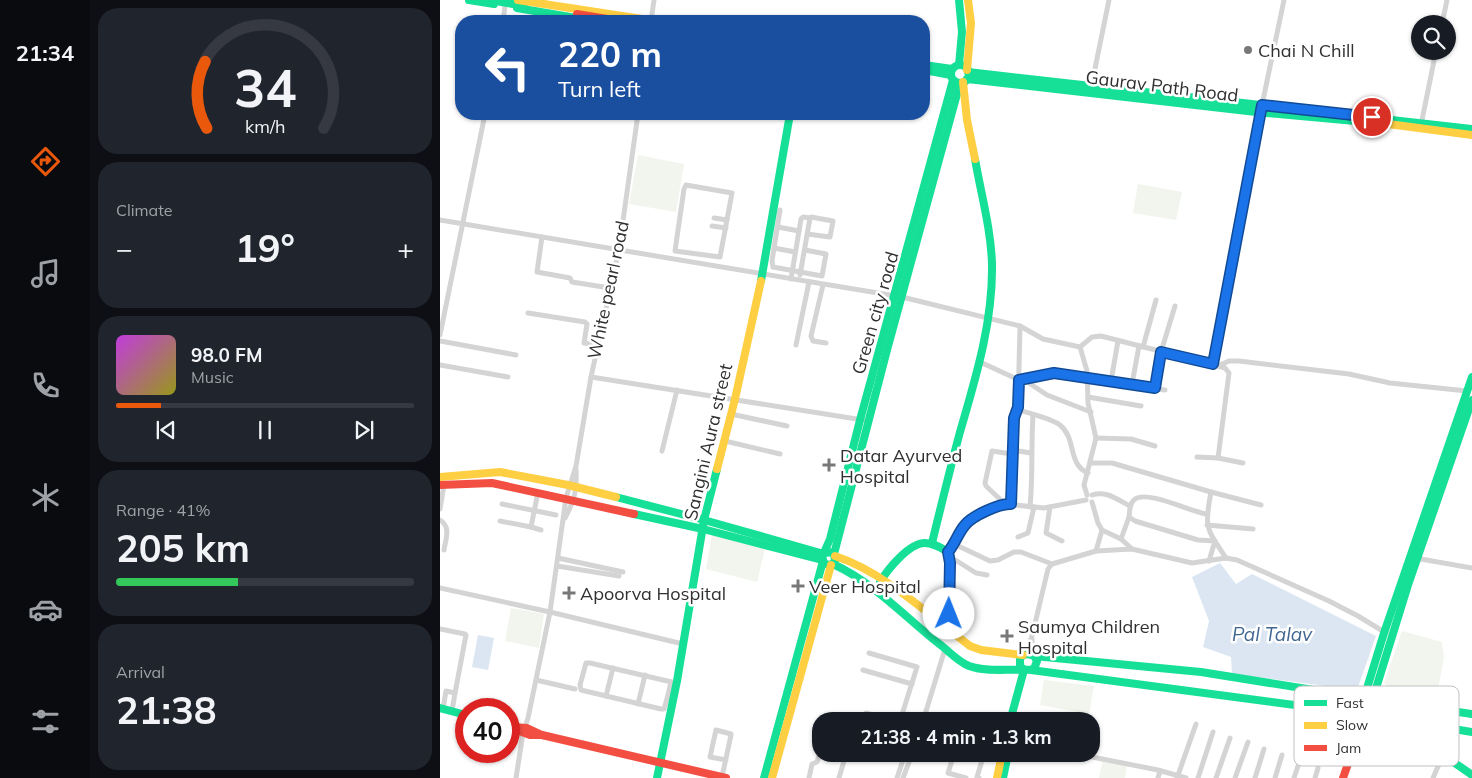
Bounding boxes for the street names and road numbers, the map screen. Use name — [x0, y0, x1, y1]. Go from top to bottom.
street label: Gaurav Path Road — [1084, 65, 1240, 107]
street label: White pearl road — [582, 219, 634, 361]
street label: Green city road — [847, 249, 903, 377]
street label: Sangini Aura street — [679, 361, 737, 523]

